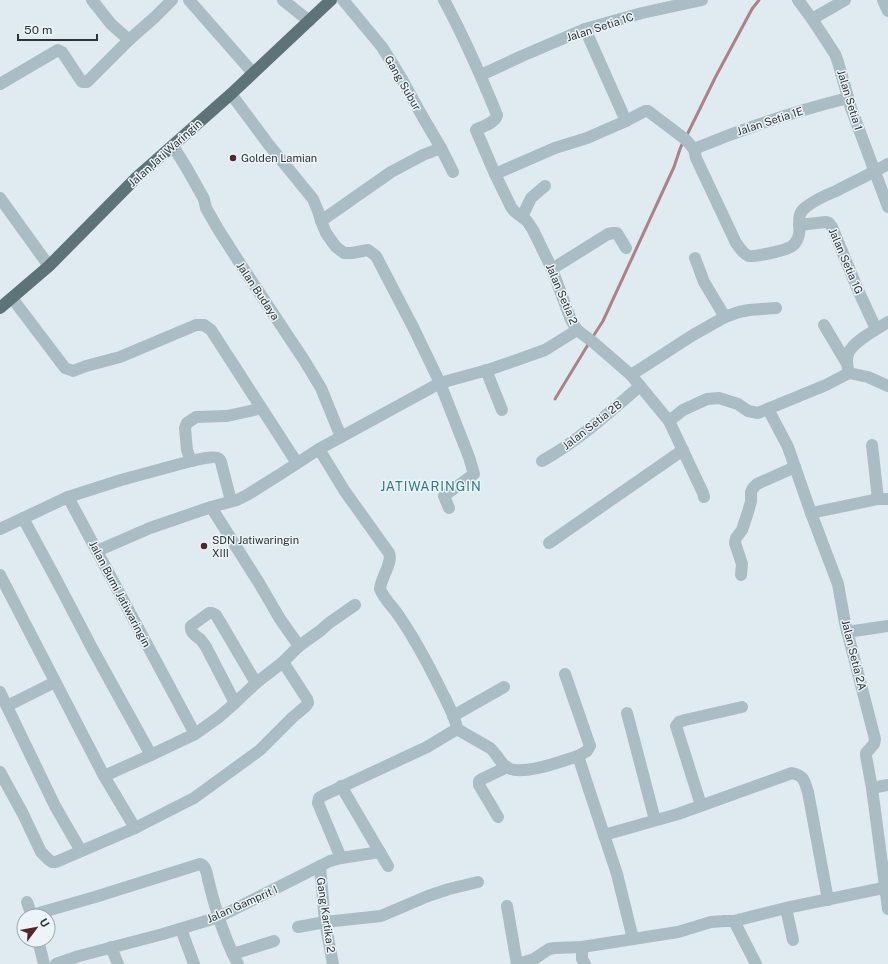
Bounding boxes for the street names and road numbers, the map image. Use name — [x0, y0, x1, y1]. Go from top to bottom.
street label: Jalan Setia 1C — [565, 10, 635, 44]
street label: Gang Subur — [383, 54, 423, 112]
street label: Jalan Setia 1 — [835, 68, 865, 132]
street label: Jalan Setia 1E — [735, 105, 805, 137]
street label: Jalan Jati Waringin — [126, 117, 204, 189]
street label: Jalan Setia 1G — [827, 226, 865, 296]
street label: Jalan Budaya — [234, 260, 282, 322]
street label: Jalan Setia 2 — [544, 262, 580, 326]
street label: Jalan Setia 2B — [560, 398, 624, 452]
street label: Jalan Bumi Jatiwaringin — [87, 539, 153, 649]
street label: Jalan Setia 2A — [839, 619, 869, 692]
street label: Gang Kartika 2 — [315, 877, 337, 954]
street label: Jalan Gamprit I — [205, 883, 279, 925]

